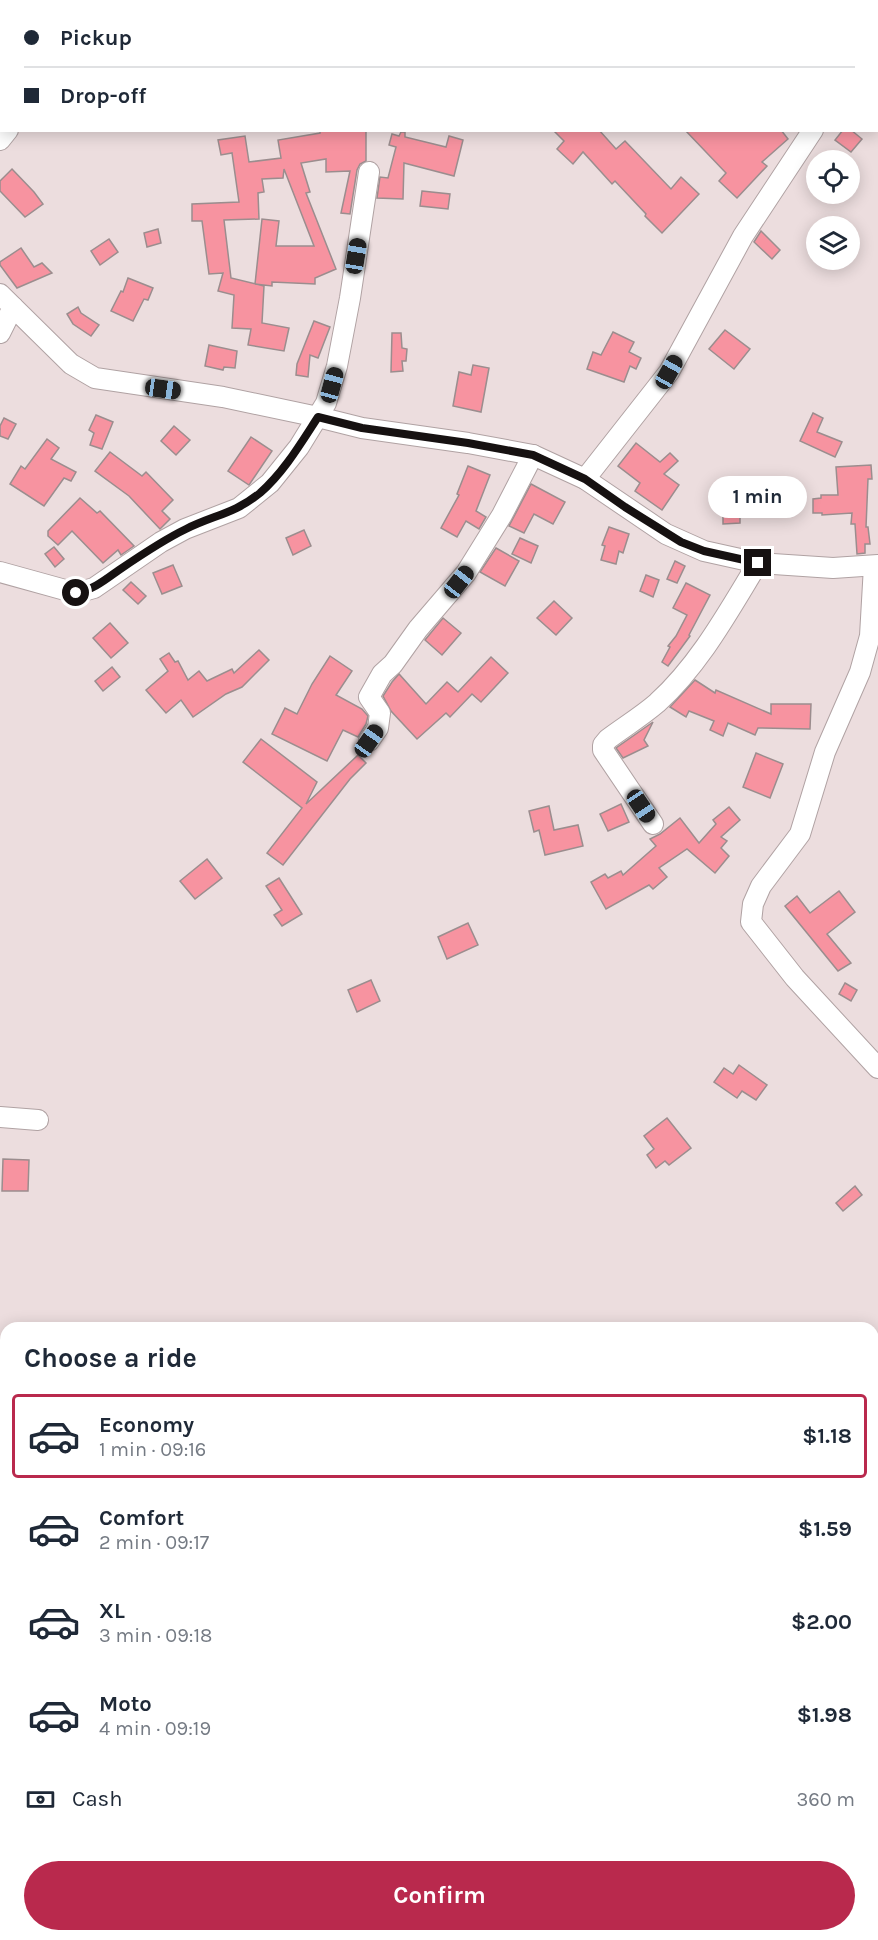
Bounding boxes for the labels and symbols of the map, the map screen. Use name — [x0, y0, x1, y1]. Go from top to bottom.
car — [344, 237, 368, 275]
car — [652, 352, 686, 392]
car — [319, 365, 345, 405]
car — [144, 378, 182, 400]
callout: 1 min — [708, 476, 807, 518]
route end — [744, 549, 771, 576]
car — [441, 562, 477, 602]
route start — [62, 579, 89, 606]
car — [351, 721, 387, 761]
car — [623, 786, 659, 826]

